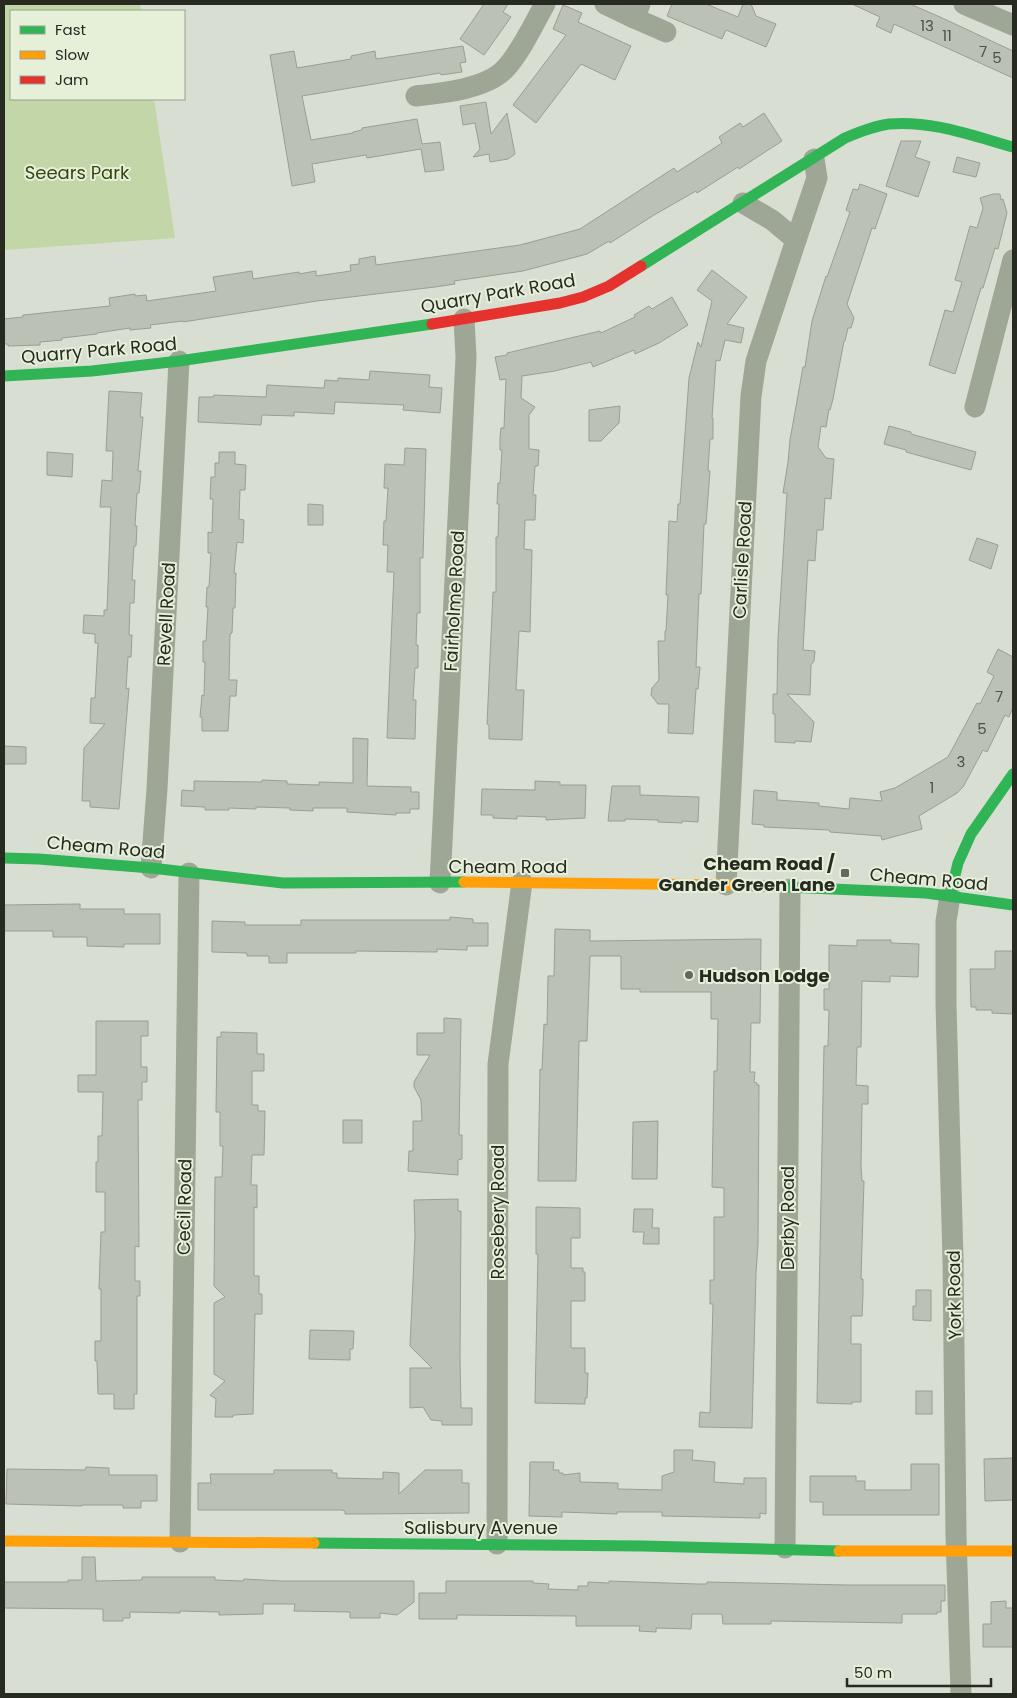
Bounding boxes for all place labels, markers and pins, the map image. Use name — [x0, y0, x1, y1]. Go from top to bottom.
place label: Cheam Road / Gander Green Lane — [659, 851, 835, 897]
marker: Cheam Road / Gander Green Lane — [839, 867, 851, 879]
place label: Hudson Lodge — [699, 963, 830, 988]
marker: Hudson Lodge — [683, 969, 695, 981]

